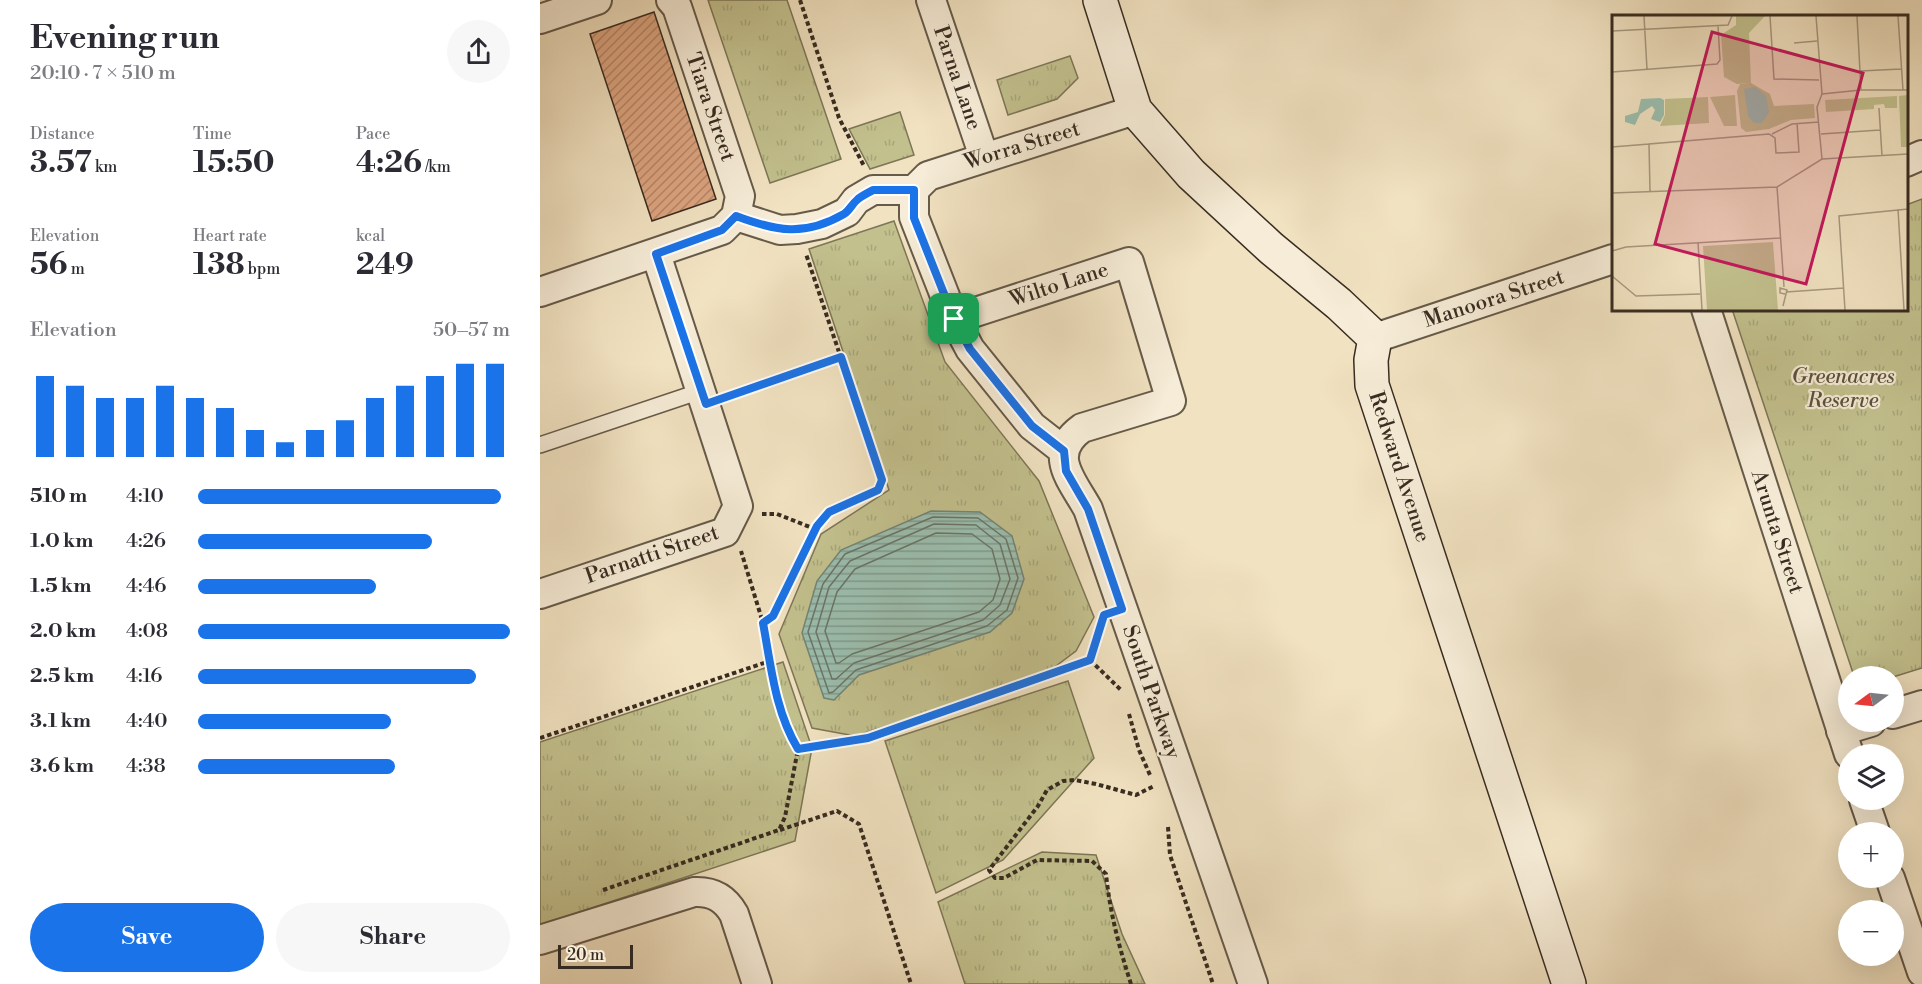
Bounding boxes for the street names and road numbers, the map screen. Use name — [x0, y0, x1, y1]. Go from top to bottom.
street label: Parna Lane — [927, 23, 987, 133]
street label: Tiara Street — [679, 49, 741, 165]
street label: Worra Street — [960, 116, 1084, 176]
street label: Wilto Lane — [1005, 257, 1112, 313]
street label: Manoora Street — [1420, 264, 1568, 334]
street label: Redward Avenue — [1362, 388, 1436, 546]
street label: Arunta Street — [1745, 466, 1809, 598]
street label: Parnatti Street — [582, 520, 723, 590]
street label: South Parkway — [1116, 622, 1186, 763]

